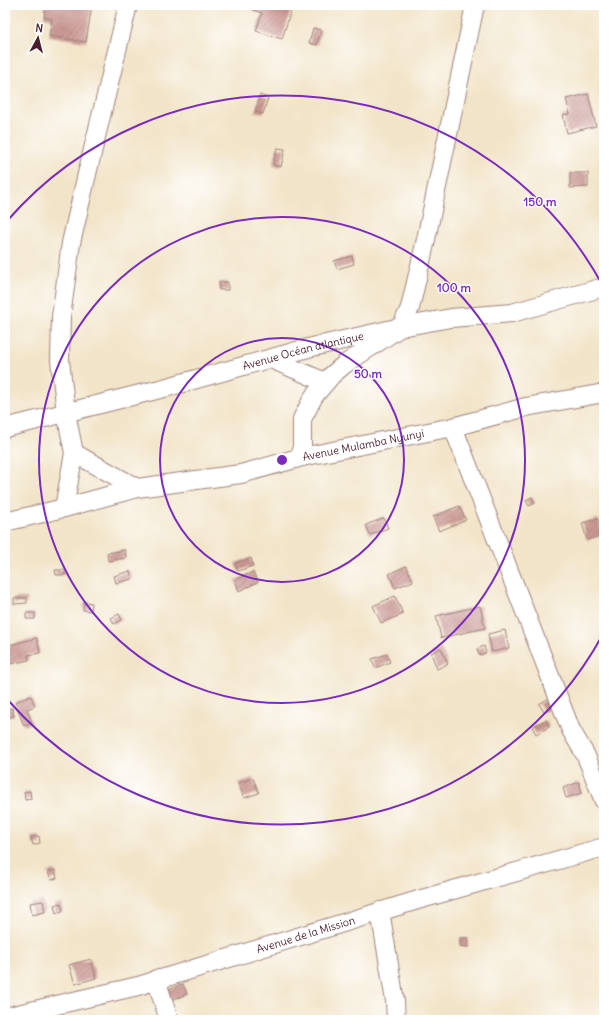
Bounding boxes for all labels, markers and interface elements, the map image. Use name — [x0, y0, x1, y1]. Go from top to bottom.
north arrow — [18, 18, 58, 58]
text: N — [35, 21, 44, 35]
text: 150 m — [524, 194, 557, 209]
text: 100 m — [437, 280, 471, 295]
street label: Avenue Océan atlantique — [241, 329, 365, 373]
text: 50 m — [354, 366, 383, 381]
street label: Avenue Mulamba Nyunyi — [301, 426, 425, 464]
centre of rings — [275, 453, 289, 467]
street label: Avenue de la Mission — [255, 913, 357, 956]

